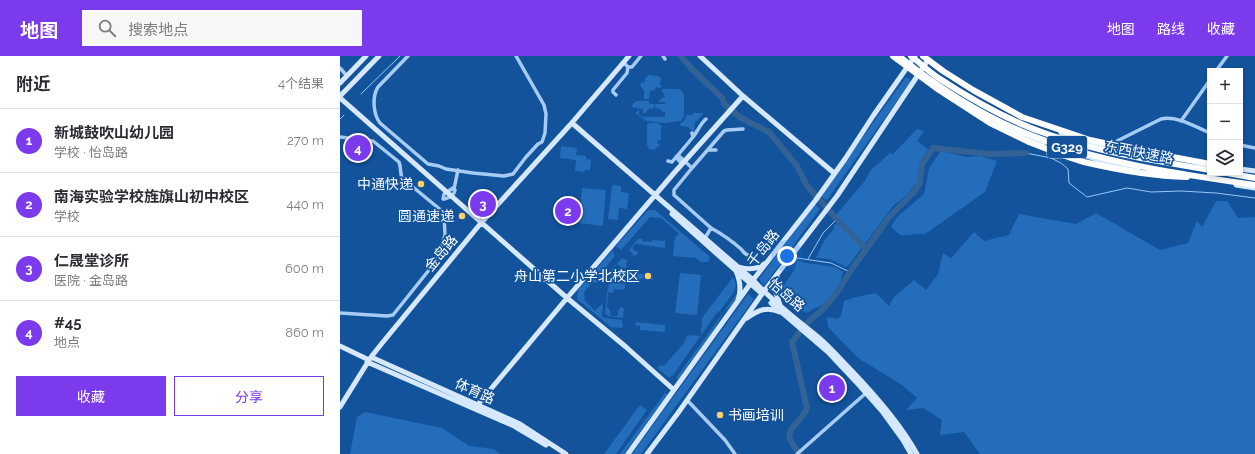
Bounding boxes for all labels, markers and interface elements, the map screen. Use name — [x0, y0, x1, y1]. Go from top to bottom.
search box — [82, 10, 362, 46]
icon: search — [96, 17, 118, 39]
text: 地图 — [20, 19, 58, 41]
text: 搜索地点 — [128, 21, 188, 39]
text: 地图 — [1107, 21, 1135, 37]
text: 路线 — [1157, 21, 1185, 37]
text: 收藏 — [1207, 21, 1235, 37]
map controls — [1207, 68, 1243, 176]
button: + — [1207, 68, 1243, 104]
text: 附近 — [16, 74, 50, 94]
text: 4个结果 — [278, 76, 324, 91]
button: − — [1207, 104, 1243, 140]
text: 新城鼓吹山幼儿园 — [54, 124, 174, 142]
text: 1 — [26, 133, 32, 148]
text: 270 m — [287, 133, 324, 148]
pin: 4 — [345, 133, 371, 163]
road number: G329 — [1047, 136, 1087, 158]
street label: 东西快速路 — [1103, 137, 1175, 167]
button: layers — [1207, 140, 1243, 176]
text: 学校 · 怡岛路 — [54, 145, 128, 160]
place label: 中通快递 — [357, 176, 413, 192]
marker: 中通快递 — [416, 179, 426, 189]
text: 南海实验学校旌旗山初中校区 — [54, 188, 249, 206]
pin: 3 — [470, 189, 496, 219]
pin: 2 — [555, 196, 581, 226]
text: 2 — [25, 197, 33, 212]
text: 440 m — [287, 197, 324, 212]
place label: 圆通速递 — [398, 208, 454, 224]
text: 学校 — [54, 209, 80, 224]
marker: 圆通速递 — [457, 211, 467, 221]
street label: 千岛路 — [744, 227, 782, 269]
street label: 金岛路 — [421, 232, 461, 274]
your location — [777, 246, 797, 266]
text: 仁晟堂诊所 — [54, 252, 129, 270]
text: 3 — [25, 261, 33, 276]
text: 600 m — [285, 261, 324, 276]
place label: 舟山第二小学北校区 — [514, 268, 640, 284]
marker: 舟山第二小学北校区 — [643, 271, 653, 281]
text: 医院 · 金岛路 — [54, 273, 128, 288]
street label: 怡岛路 — [766, 275, 808, 315]
text: #45 — [54, 314, 82, 332]
text: 4 — [25, 325, 33, 340]
text: 860 m — [285, 325, 324, 340]
text: 地点 — [54, 335, 80, 350]
pin: 1 — [819, 373, 845, 403]
street label: 体育路 — [453, 375, 497, 407]
button: 收藏 — [16, 376, 166, 416]
button: 分享 — [174, 376, 324, 416]
place label: 书画培训 — [728, 407, 784, 423]
marker: 书画培训 — [715, 410, 725, 420]

